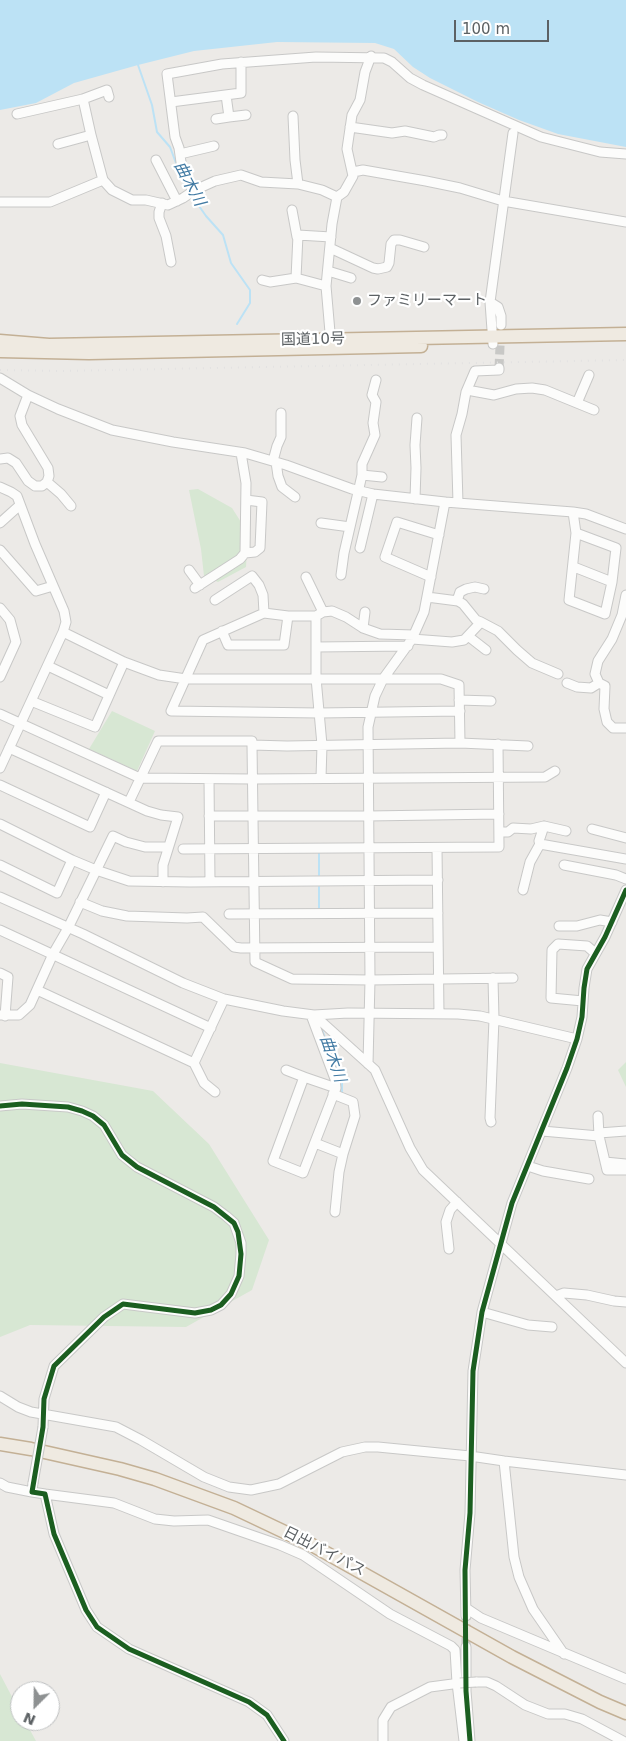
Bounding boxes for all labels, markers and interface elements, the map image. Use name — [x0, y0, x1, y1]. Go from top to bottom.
scale bar — [456, 10, 551, 42]
text: 100 m — [462, 20, 510, 38]
water label: 曲木川 — [169, 158, 209, 210]
place label: ファミリーマート — [367, 292, 487, 310]
marker: ファミリーマート — [351, 295, 363, 307]
street label: 国道10号 — [281, 330, 345, 350]
water label: 曲木川 — [315, 1033, 349, 1085]
street label: 日出バイパス — [280, 1524, 368, 1580]
north arrow — [10, 1681, 60, 1731]
text: N — [21, 1709, 38, 1729]

